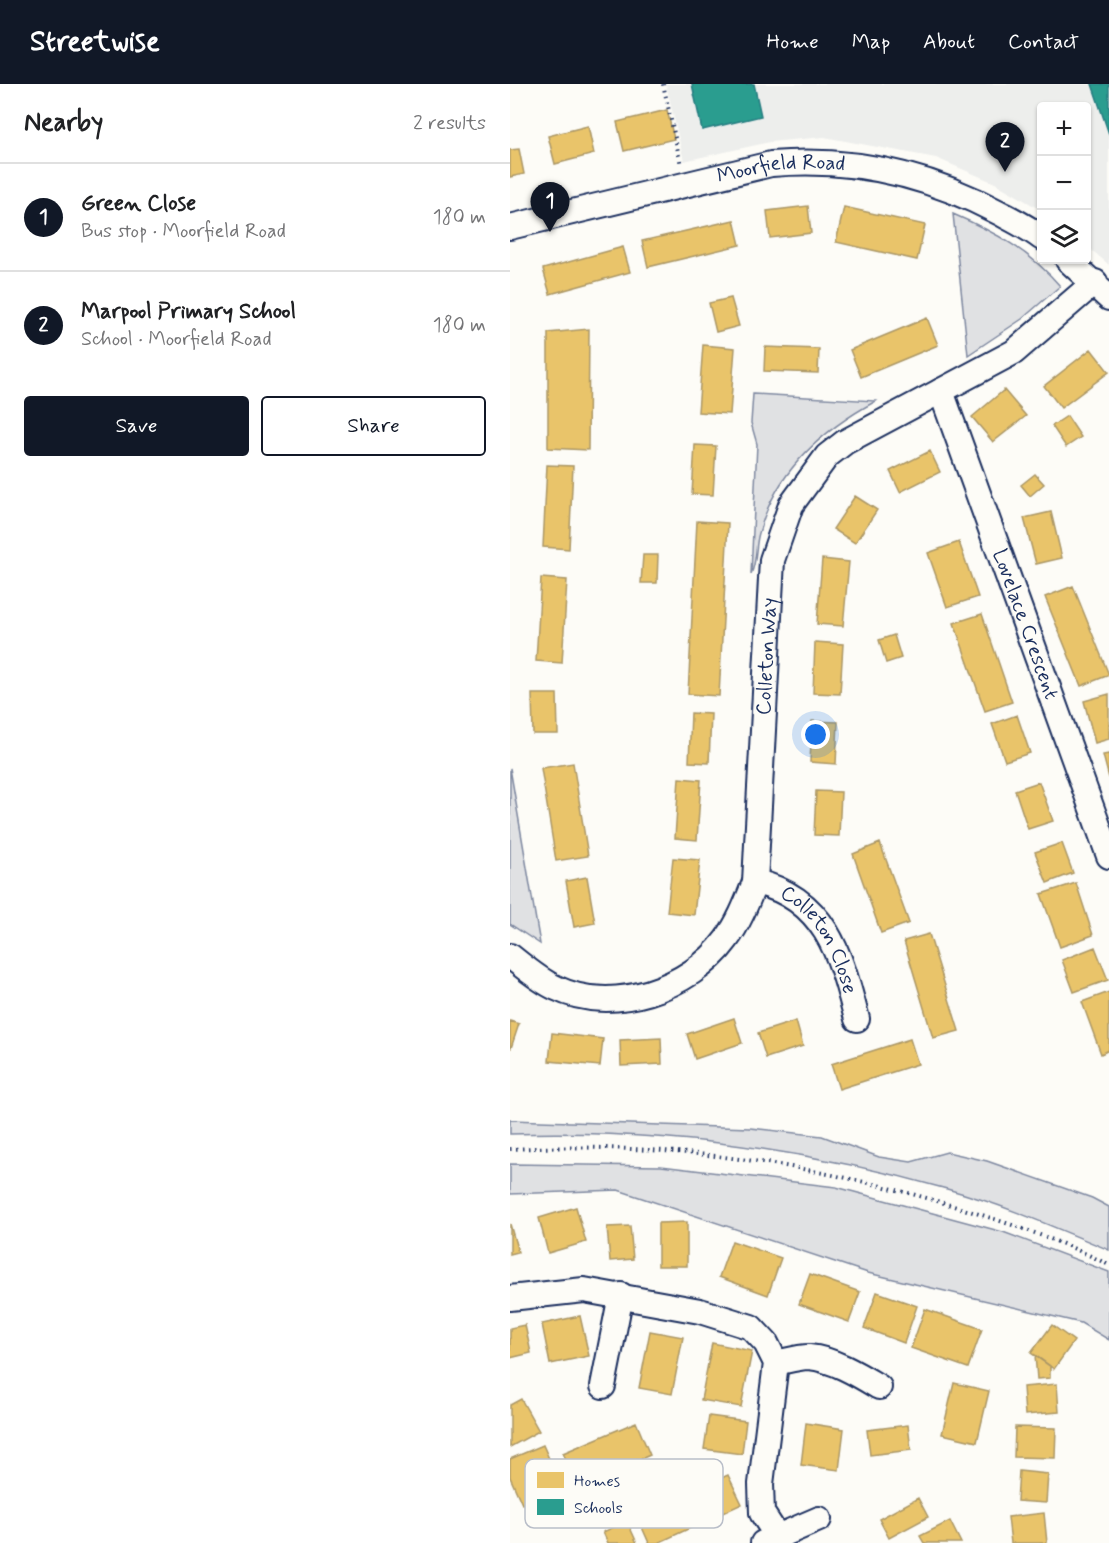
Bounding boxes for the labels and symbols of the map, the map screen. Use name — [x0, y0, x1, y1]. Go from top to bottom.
pin: 2 — [986, 122, 1024, 172]
street label: Moorfield Road — [714, 148, 846, 191]
pin: 1 — [530, 182, 570, 232]
street label: Lovelace Crescent — [985, 545, 1065, 703]
street label: Colleton Way — [750, 597, 784, 716]
your location — [801, 720, 830, 749]
street label: Colleton Close — [775, 879, 864, 997]
legend — [525, 1459, 723, 1528]
text: Homes — [574, 1471, 620, 1492]
text: Schools — [574, 1498, 623, 1519]

